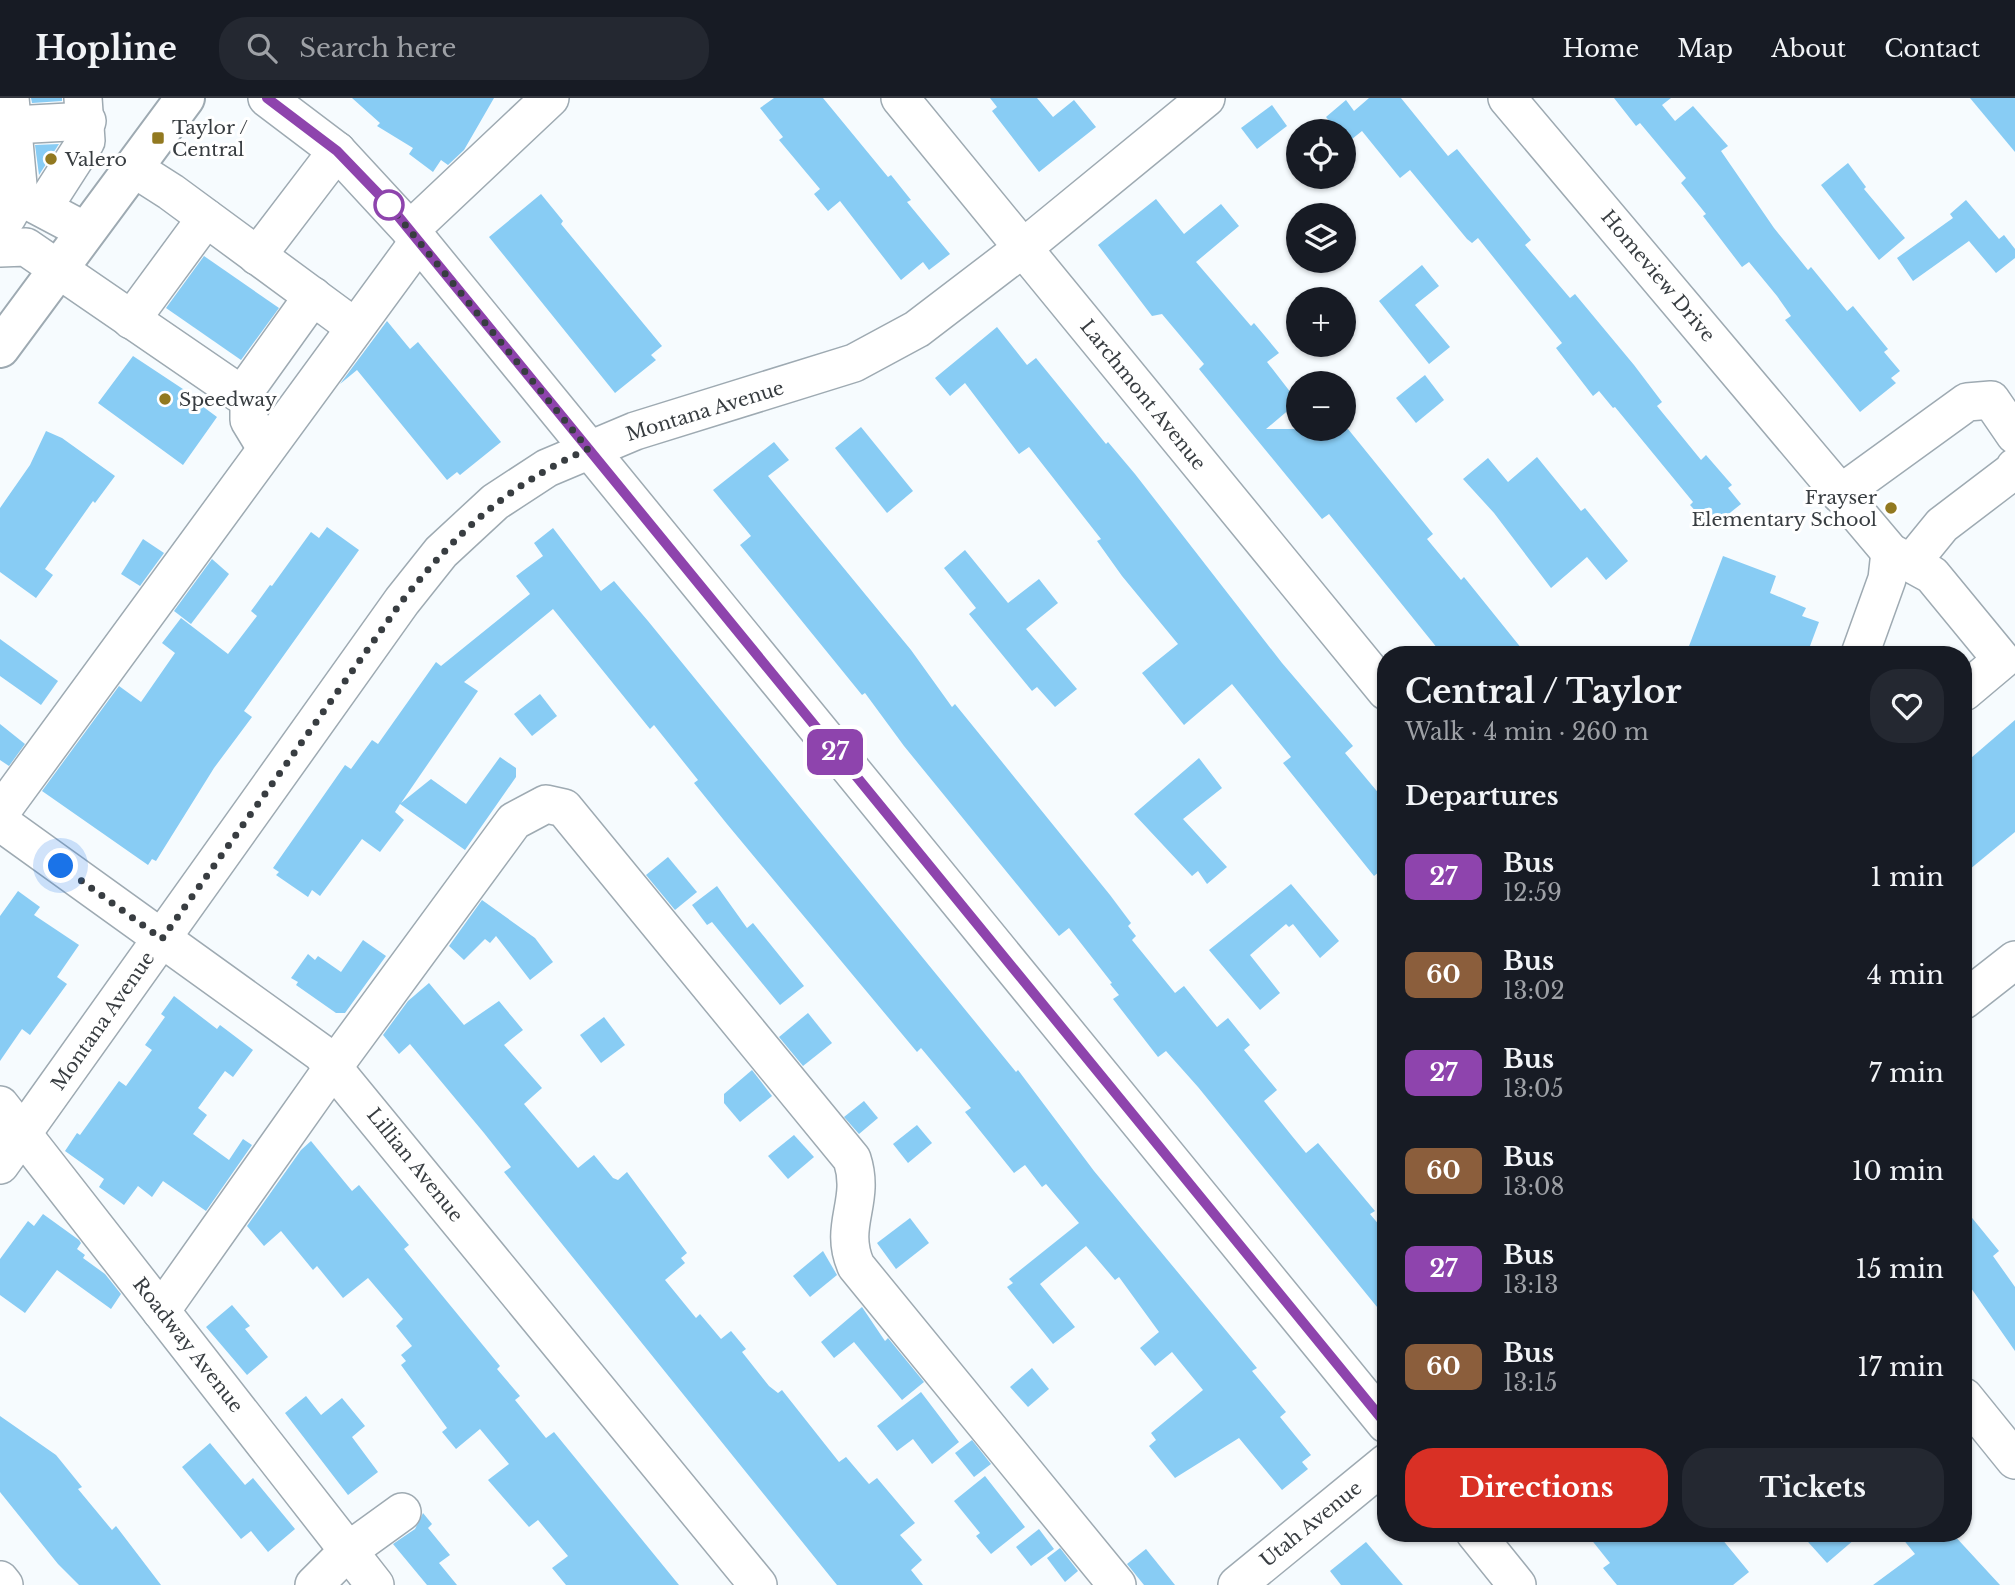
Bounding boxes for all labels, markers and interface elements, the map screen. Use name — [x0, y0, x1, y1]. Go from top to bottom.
search box — [219, 17, 709, 80]
text: Hopline — [35, 28, 177, 69]
icon: search — [243, 29, 281, 67]
text: Search here — [299, 32, 456, 64]
text: Home — [1563, 34, 1639, 63]
text: Map — [1677, 34, 1733, 63]
text: About — [1771, 34, 1846, 63]
text: Contact — [1884, 34, 1980, 63]
place label: Taylor / Central — [172, 116, 248, 161]
map controls — [1286, 119, 1356, 441]
button: locate — [1286, 119, 1356, 189]
marker: Taylor / Central — [150, 130, 166, 146]
place label: Valero — [64, 148, 127, 171]
marker: Valero — [43, 151, 59, 167]
unlabelled marker — [374, 190, 404, 220]
button: layers — [1286, 203, 1356, 273]
street label: Homeview Drive — [1596, 206, 1720, 346]
button: + — [1286, 287, 1356, 357]
street label: Larchmont Avenue — [1075, 315, 1211, 475]
button: − — [1286, 371, 1356, 441]
street label: Montana Avenue — [623, 376, 787, 446]
place label: Speedway — [179, 388, 277, 411]
marker: Speedway — [157, 391, 173, 407]
place label: Frayser Elementary School — [1691, 486, 1877, 531]
marker: Frayser Elementary School — [1883, 500, 1899, 516]
button: heart — [1870, 669, 1944, 743]
text: Central / Taylor — [1405, 671, 1682, 712]
text: Walk · 4 min · 260 m — [1405, 718, 1649, 746]
line badge: 27 — [804, 729, 866, 775]
text: 27 — [821, 737, 849, 766]
text: Departures — [1405, 780, 1559, 812]
text: Bus — [1503, 847, 1554, 879]
your location — [43, 848, 78, 883]
text: 1 min — [1870, 861, 1944, 893]
text: 27 — [1429, 862, 1458, 891]
text: 12:59 — [1503, 879, 1562, 907]
text: Bus — [1503, 945, 1554, 977]
street label: Montana Avenue — [47, 947, 159, 1095]
text: 4 min — [1867, 959, 1944, 991]
text: 60 — [1426, 960, 1461, 989]
text: 13:02 — [1503, 977, 1565, 1005]
text: Bus — [1503, 1043, 1554, 1075]
text: 7 min — [1869, 1057, 1944, 1089]
text: 27 — [1429, 1058, 1458, 1087]
text: 13:05 — [1503, 1075, 1563, 1103]
street label: Lillian Avenue — [362, 1103, 468, 1227]
text: Bus — [1503, 1141, 1554, 1173]
text: 10 min — [1852, 1155, 1944, 1187]
text: 60 — [1426, 1156, 1461, 1185]
text: 13:08 — [1503, 1173, 1564, 1201]
text: Bus — [1503, 1239, 1554, 1271]
text: 15 min — [1855, 1253, 1944, 1285]
text: 27 — [1429, 1254, 1458, 1283]
text: 13:13 — [1503, 1271, 1558, 1299]
street label: Roadway Avenue — [128, 1273, 248, 1417]
text: Bus — [1503, 1337, 1554, 1369]
text: 17 min — [1857, 1351, 1944, 1383]
text: 60 — [1426, 1352, 1461, 1381]
text: 13:15 — [1503, 1369, 1557, 1397]
button: Directions — [1405, 1448, 1668, 1528]
button: Tickets — [1682, 1448, 1944, 1528]
street label: Utah Avenue — [1256, 1476, 1366, 1572]

